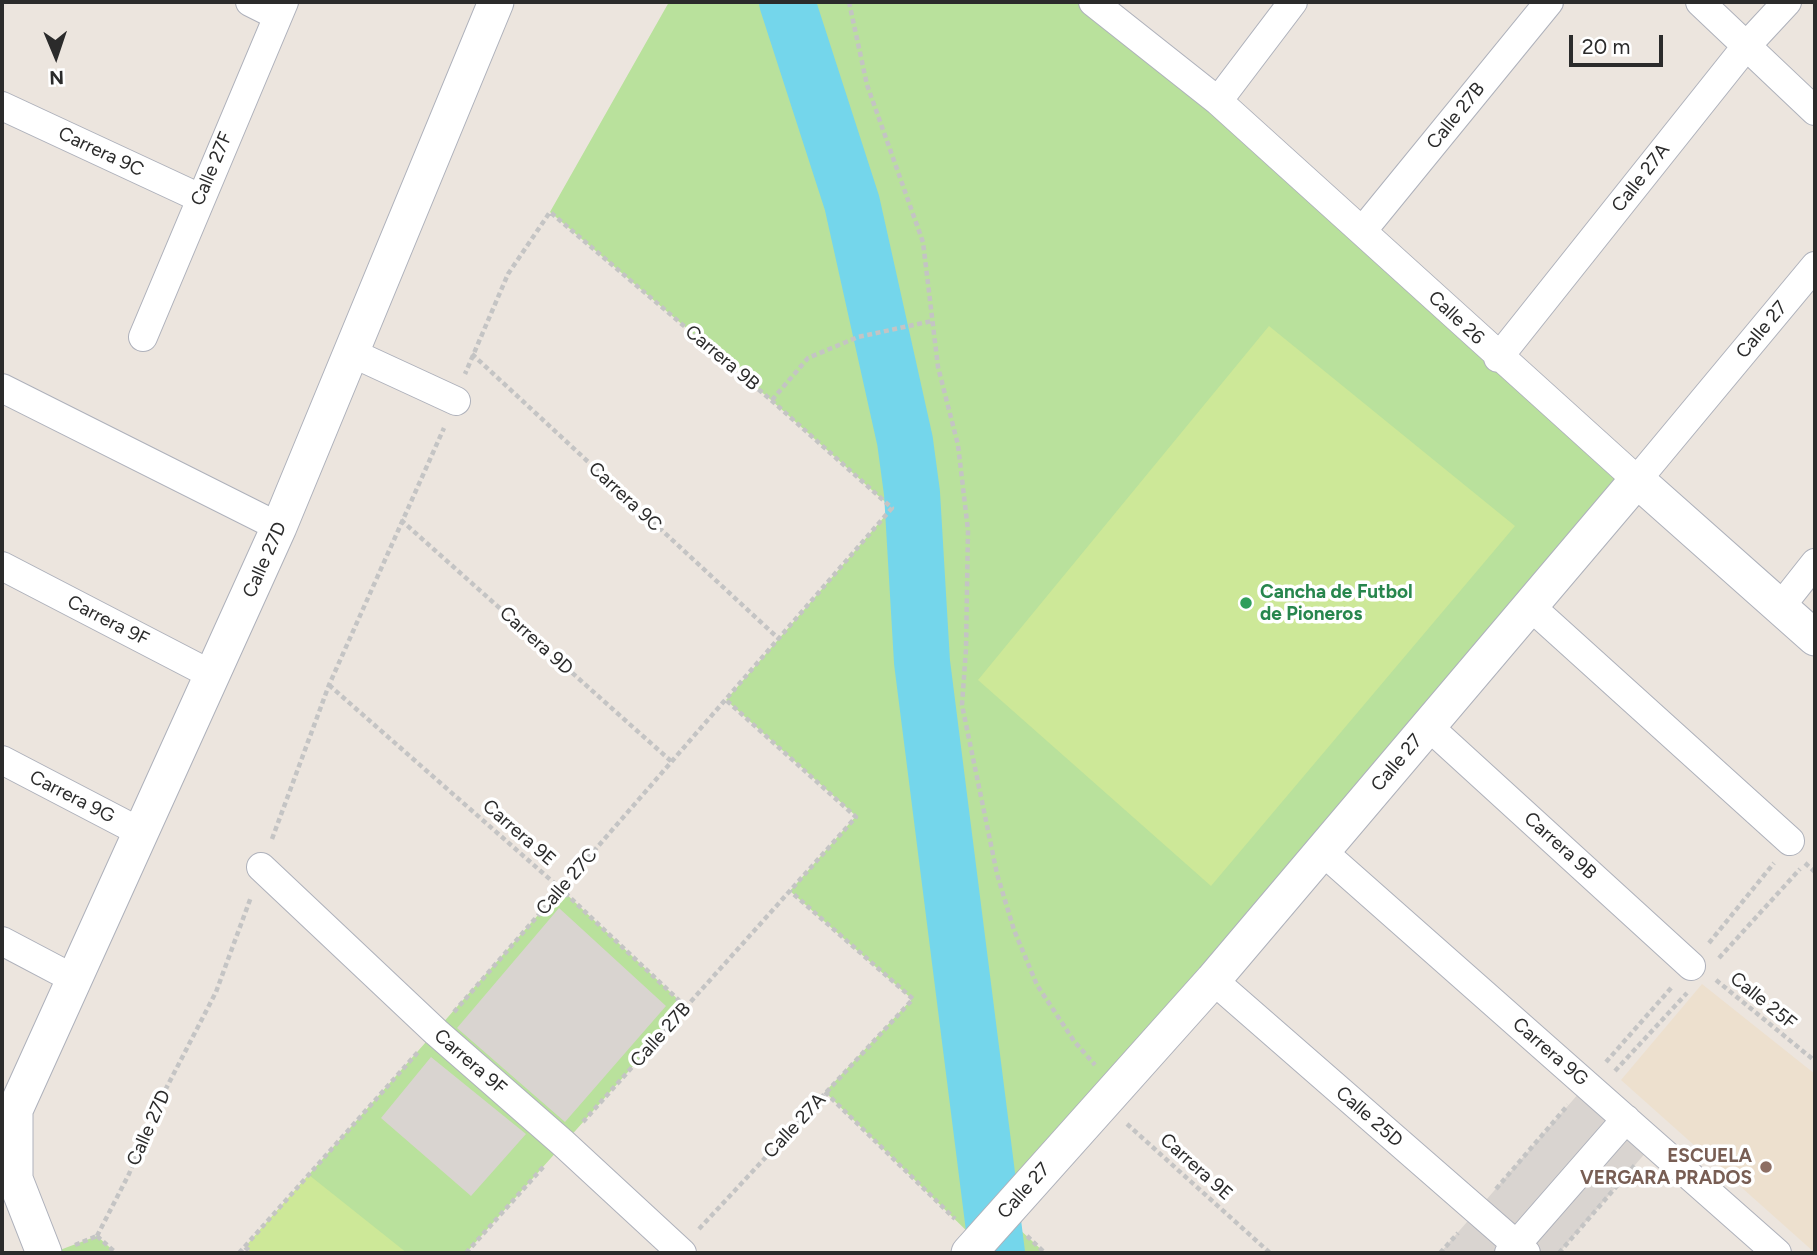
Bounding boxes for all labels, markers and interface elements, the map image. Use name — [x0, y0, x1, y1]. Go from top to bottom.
north arrow — [21, 21, 91, 91]
scale bar — [1572, 21, 1666, 65]
text: 20 m — [1582, 34, 1630, 59]
text: N — [49, 66, 64, 89]
street label: Calle 27B — [1422, 78, 1490, 154]
street label: Carrera 9C — [55, 122, 147, 182]
street label: Calle 27F — [186, 129, 238, 209]
street label: Calle 27A — [1607, 139, 1675, 217]
street label: Calle 26 — [1423, 286, 1489, 350]
street label: Calle 27 — [1732, 297, 1792, 363]
street label: Carrera 9B — [680, 320, 764, 396]
street label: Carrera 9C — [584, 457, 666, 537]
street label: Calle 27D — [238, 518, 292, 602]
place label: Cancha de Futbol de Pioneros — [1260, 581, 1413, 625]
street label: Carrera 9F — [63, 591, 153, 651]
marker: Cancha de Futbol de Pioneros — [1238, 595, 1254, 611]
street label: Carrera 9D — [494, 602, 578, 680]
street label: Calle 27 — [1367, 730, 1427, 796]
street label: Carrera 9G — [26, 766, 118, 828]
street label: Carrera 9E — [478, 795, 560, 871]
street label: Carrera 9B — [1519, 807, 1601, 885]
street label: Calle 27C — [532, 844, 602, 920]
street label: Calle 25F — [1725, 967, 1801, 1035]
street label: Calle 27B — [626, 998, 696, 1072]
street label: Carrera 9G — [1508, 1013, 1592, 1091]
street label: Carrera 9F — [429, 1024, 511, 1100]
street label: Calle 25D — [1331, 1082, 1407, 1152]
street label: Calle 27D — [122, 1086, 176, 1170]
street label: Calle 27A — [759, 1089, 831, 1163]
street label: Carrera 9E — [1155, 1129, 1237, 1205]
place label: ESCUELA VERGARA PRADOS — [1580, 1145, 1752, 1189]
street label: Calle 27 — [993, 1158, 1055, 1224]
marker: ESCUELA VERGARA PRADOS — [1758, 1159, 1774, 1175]

